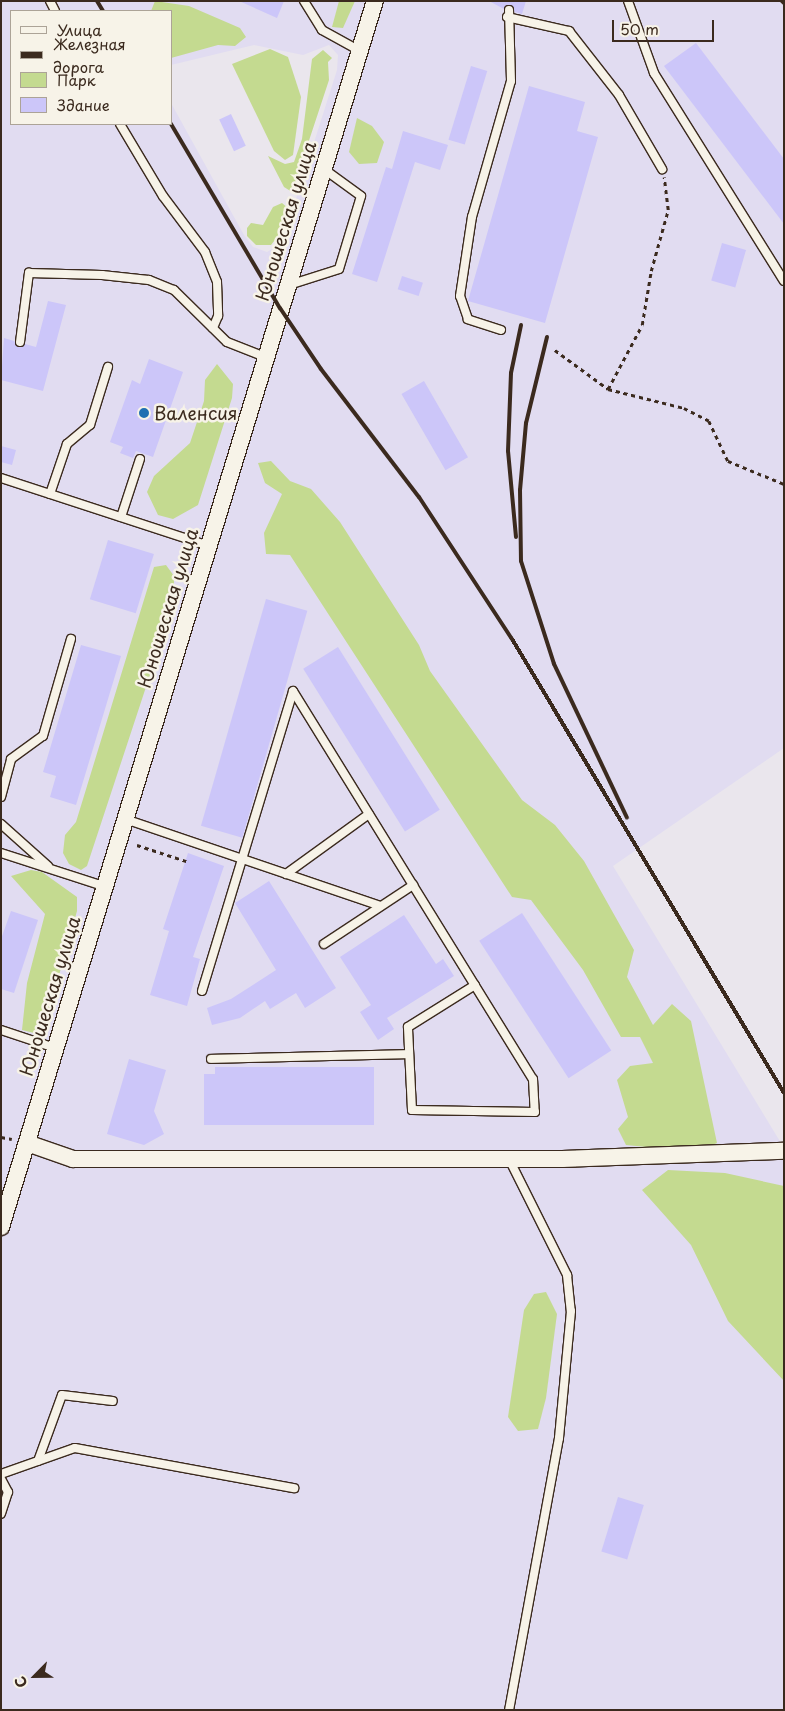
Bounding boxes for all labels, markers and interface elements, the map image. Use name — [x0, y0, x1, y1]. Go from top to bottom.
legend — [10, 10, 172, 125]
scale bar — [615, 10, 718, 42]
text: 50 m — [620, 17, 659, 40]
text: Улица — [57, 18, 102, 41]
text: Железная дорога — [53, 32, 126, 78]
text: Парк — [57, 68, 96, 91]
text: Здание — [57, 93, 110, 116]
street label: Юношеская улица — [251, 138, 321, 304]
place label: Валенсия — [154, 402, 238, 424]
marker: Валенсия — [138, 407, 150, 419]
street label: Юношеская улица — [133, 525, 203, 691]
street label: Юношеская улица — [15, 913, 85, 1079]
north arrow — [10, 1651, 60, 1701]
text: С — [9, 1673, 32, 1691]

